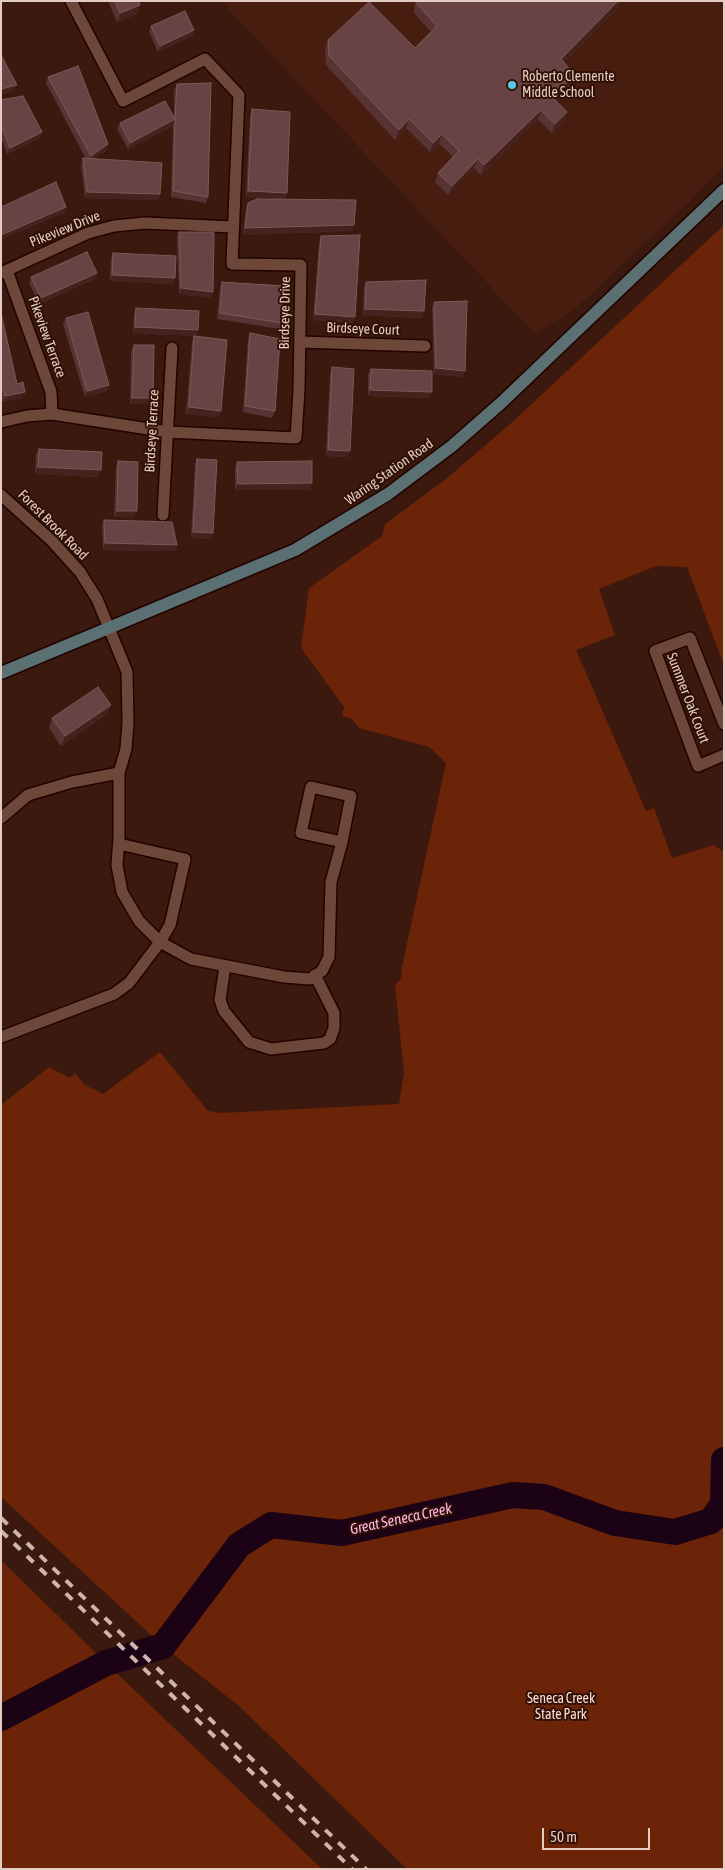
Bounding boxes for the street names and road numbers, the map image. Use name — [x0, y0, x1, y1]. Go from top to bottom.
street label: Pikeview Drive — [27, 207, 103, 251]
street label: Birdseye Drive — [276, 276, 294, 350]
street label: Pikeview Terrace — [25, 294, 69, 380]
street label: Birdseye Court — [326, 319, 400, 339]
street label: Birdseye Terrace — [141, 389, 163, 473]
street label: Waring Station Road — [342, 435, 436, 509]
street label: Forest Brook Road — [15, 487, 91, 563]
street label: Summer Oak Court — [663, 650, 713, 746]

